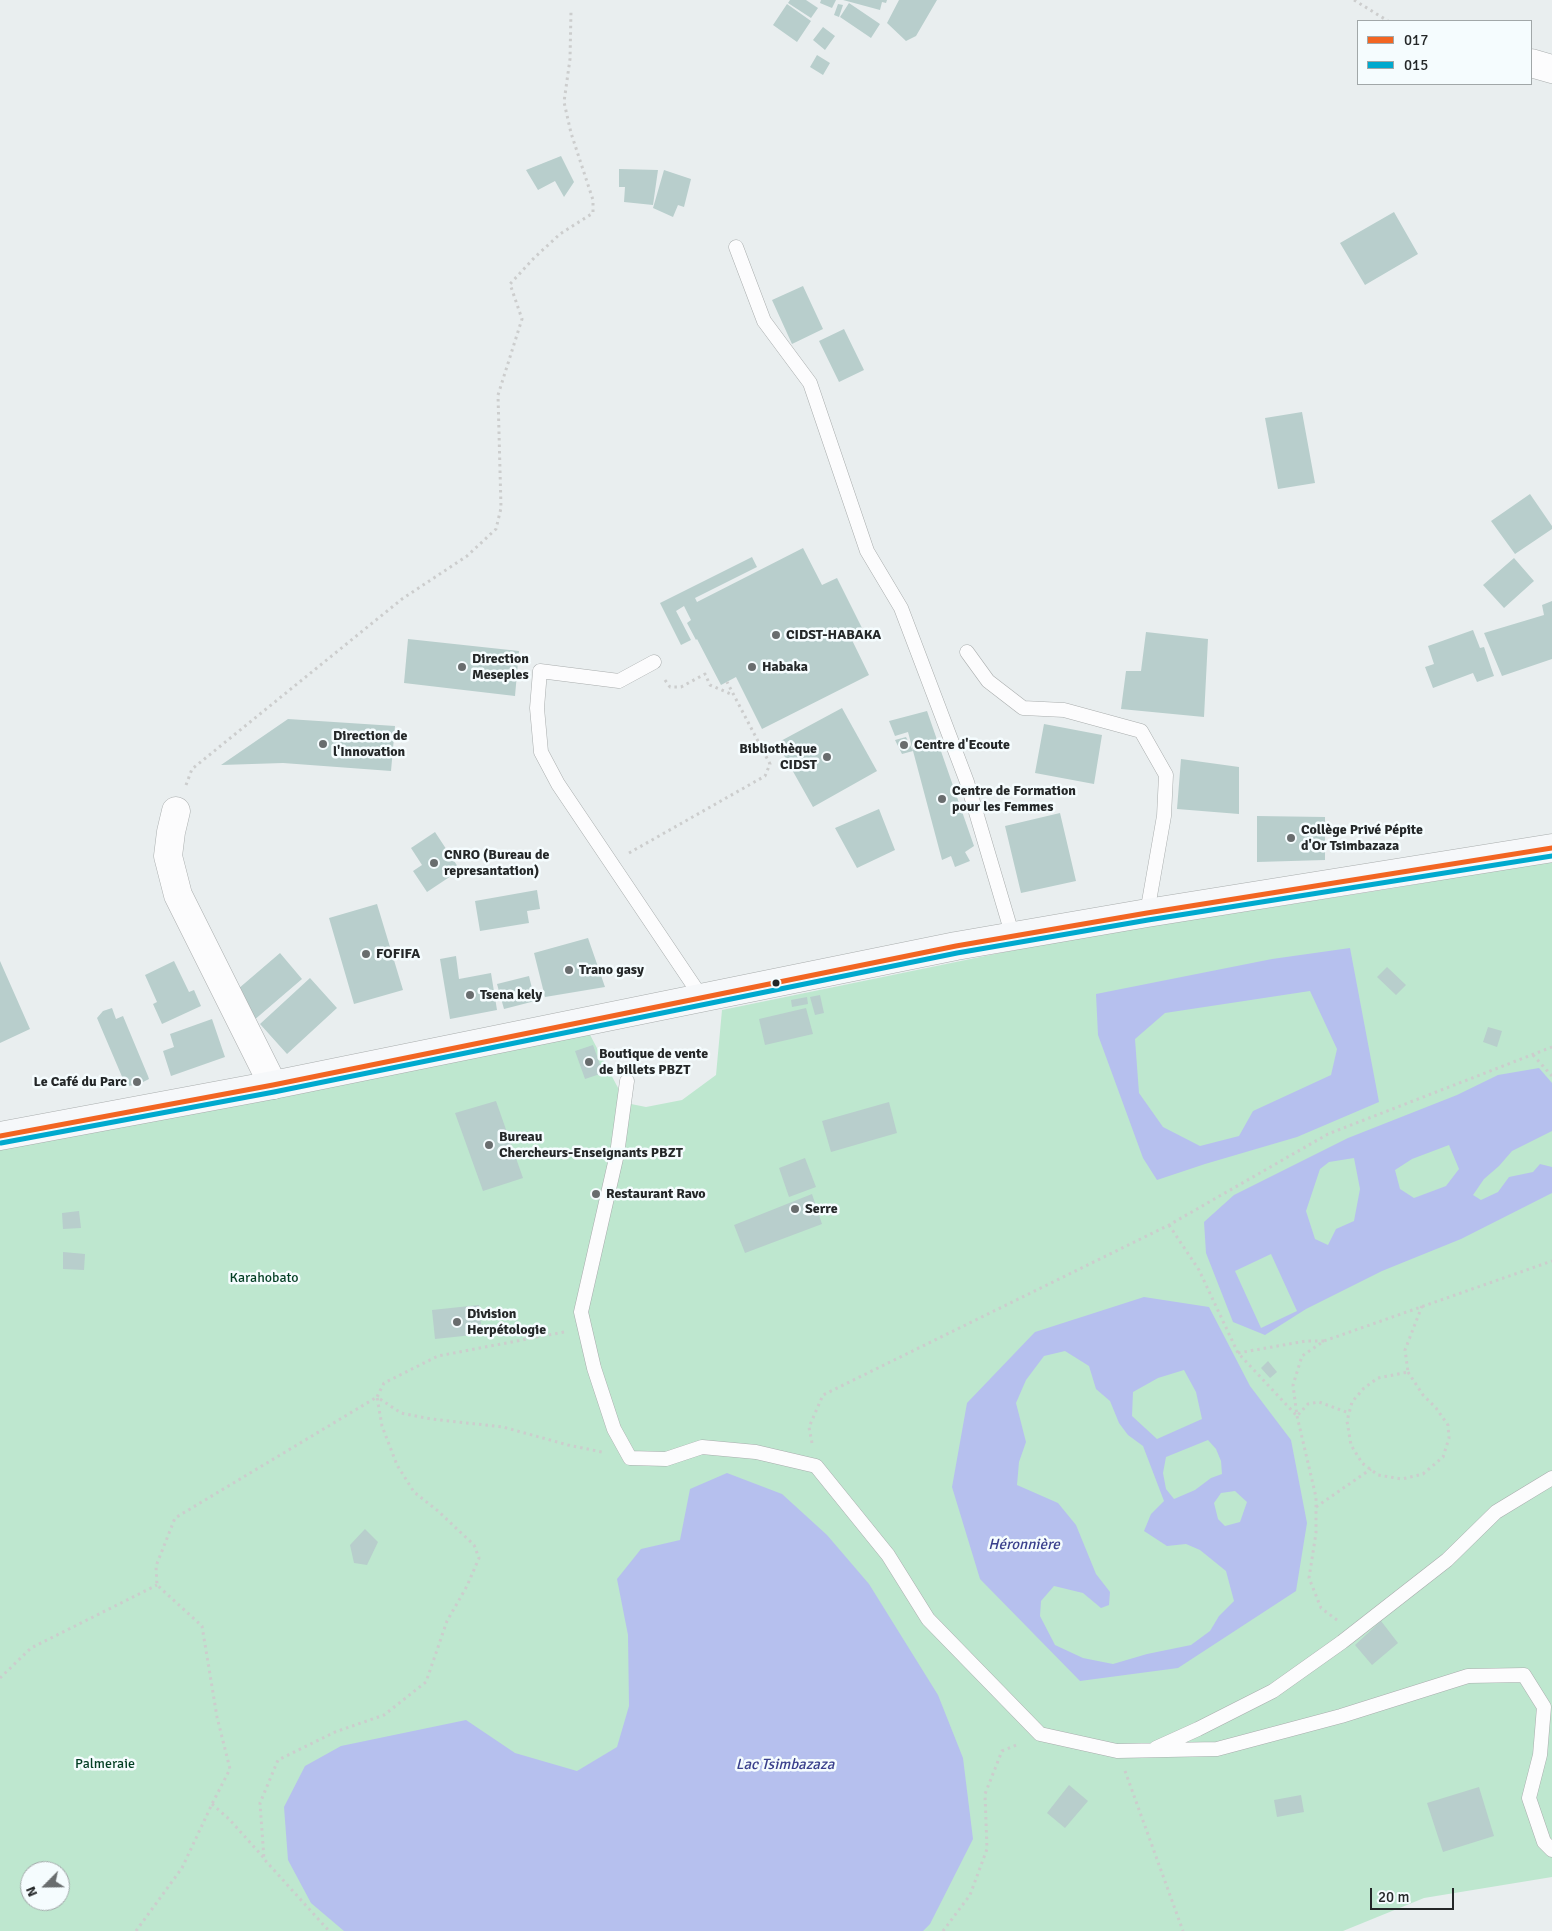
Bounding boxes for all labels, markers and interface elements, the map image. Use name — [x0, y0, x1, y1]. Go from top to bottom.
legend — [1357, 20, 1532, 85]
text: 017 — [1404, 31, 1428, 49]
text: 015 — [1404, 56, 1428, 74]
place label: CIDST-HABAKA — [786, 627, 881, 643]
marker: CIDST-HABAKA — [770, 629, 782, 641]
place label: Direction Meseples — [472, 651, 529, 684]
place label: Habaka — [762, 659, 808, 675]
marker: Direction Meseples — [456, 661, 468, 673]
marker: Habaka — [746, 661, 758, 673]
place label: Direction de l'Innovation — [333, 728, 407, 760]
place label: Centre d'Ecoute — [914, 737, 1010, 753]
marker: Direction de l'Innovation — [317, 738, 329, 750]
marker: Centre d'Ecoute — [898, 739, 910, 751]
place label: Bibliothèque CIDST — [739, 741, 817, 774]
marker: Bibliothèque CIDST — [821, 751, 833, 763]
place label: Centre de Formation pour les Femmes — [952, 783, 1076, 816]
marker: Centre de Formation pour les Femmes — [936, 793, 948, 805]
place label: Collège Privé Pépite d'Or Tsimbazaza — [1301, 822, 1423, 854]
marker: Collège Privé Pépite d'Or Tsimbazaza — [1285, 832, 1297, 844]
place label: CNRO (Bureau de represantation) — [444, 847, 549, 880]
marker: CNRO (Bureau de represantation) — [428, 857, 440, 869]
place label: FOFIFA — [376, 946, 420, 962]
marker: FOFIFA — [360, 948, 372, 960]
place label: Trano gasy — [579, 962, 644, 978]
marker: Trano gasy — [563, 964, 575, 976]
unlabelled marker — [771, 978, 781, 988]
place label: Tsena kely — [480, 987, 542, 1003]
marker: Tsena kely — [464, 989, 476, 1001]
place label: Boutique de vente de billets PBZT — [599, 1046, 708, 1078]
marker: Boutique de vente de billets PBZT — [583, 1056, 595, 1068]
place label: Le Café du Parc — [34, 1074, 127, 1090]
marker: Le Café du Parc — [131, 1076, 143, 1088]
place label: Bureau Chercheurs-Enseignants PBZT — [499, 1129, 683, 1162]
marker: Bureau Chercheurs-Enseignants PBZT — [483, 1139, 495, 1151]
place label: Restaurant Ravo — [606, 1186, 706, 1202]
marker: Restaurant Ravo — [590, 1188, 602, 1200]
place label: Serre — [805, 1201, 838, 1217]
marker: Serre — [789, 1203, 801, 1215]
park label: Karahobato — [230, 1270, 298, 1286]
place label: Division Herpétologie — [467, 1306, 546, 1338]
marker: Division Herpétologie — [451, 1316, 463, 1328]
water label: Héronnière — [988, 1536, 1060, 1554]
park label: Palmeraie — [75, 1756, 135, 1772]
water label: Lac Tsimbazaza — [736, 1756, 834, 1774]
north arrow — [20, 1861, 70, 1911]
scale bar — [1372, 1878, 1456, 1910]
text: N — [22, 1884, 41, 1899]
text: 20 m — [1378, 1888, 1409, 1906]

